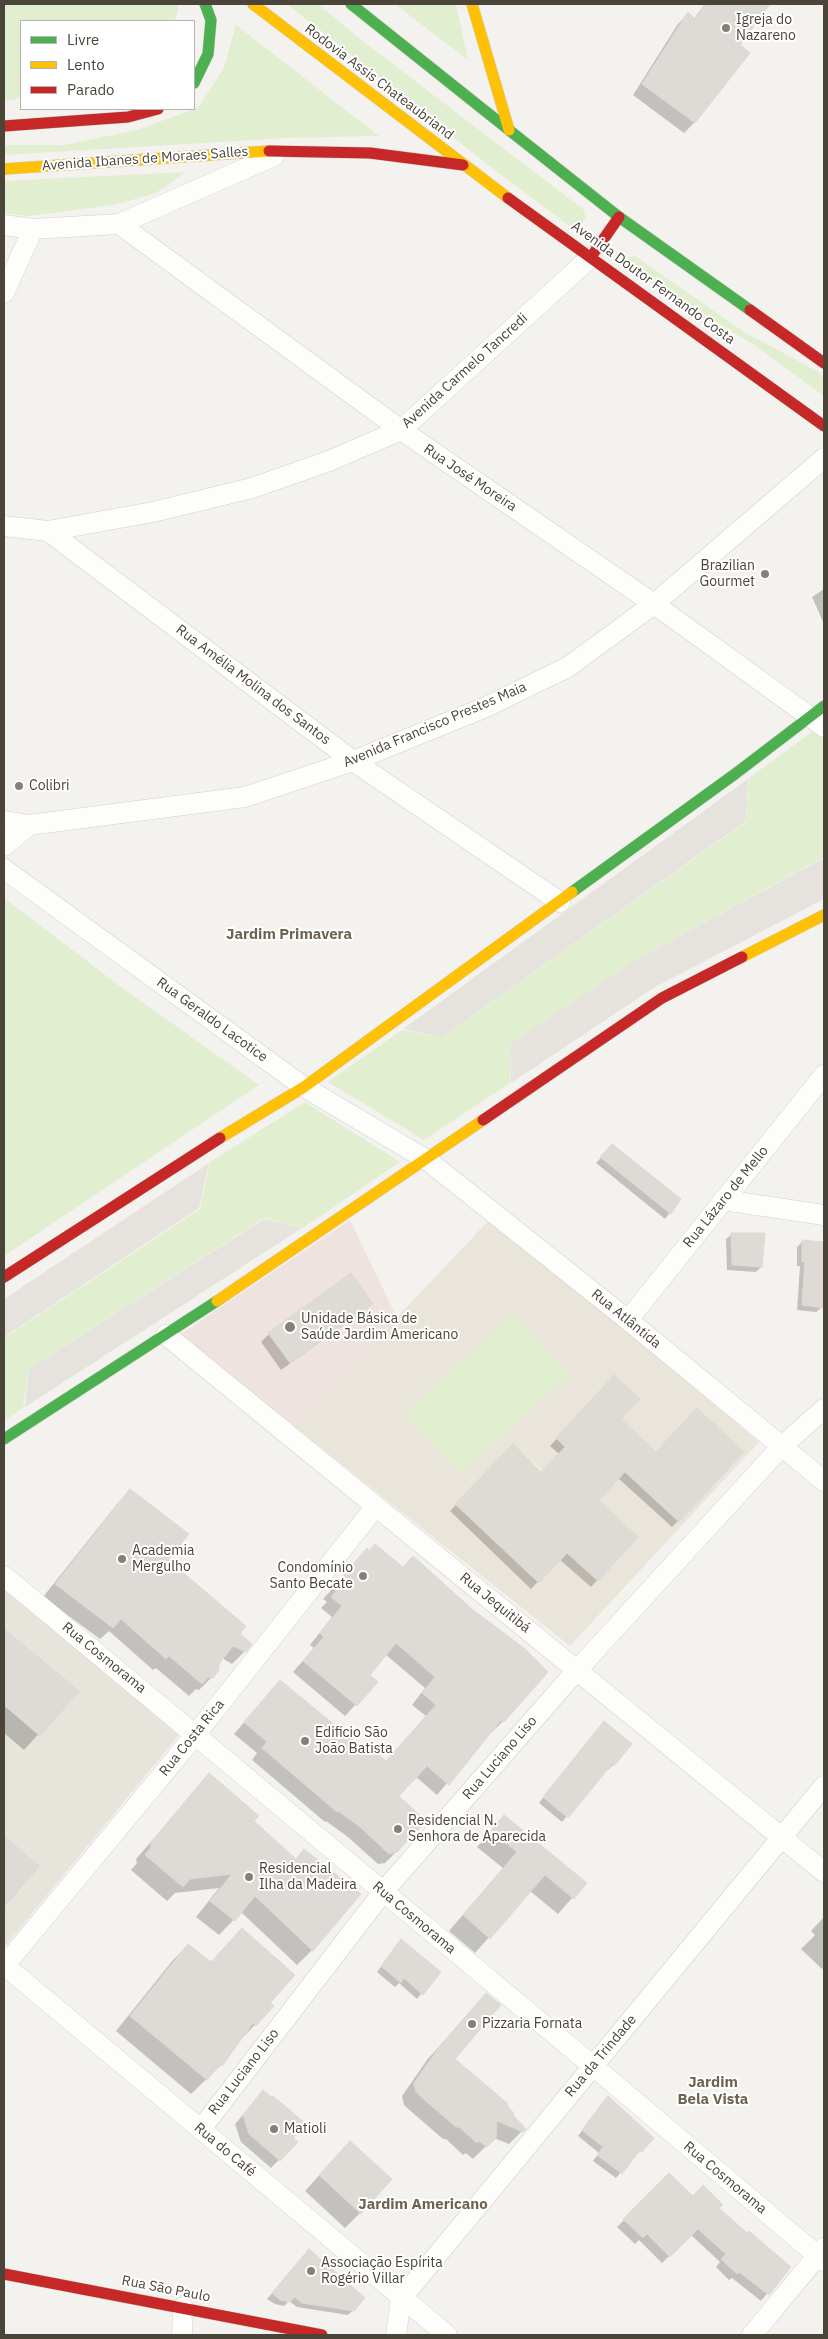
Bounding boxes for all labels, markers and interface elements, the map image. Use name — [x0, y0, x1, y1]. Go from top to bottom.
place label: Igreja do Nazareno — [736, 12, 796, 44]
legend — [20, 20, 195, 110]
street label: Rodovia Assis Chateaubriand — [301, 20, 457, 144]
marker: Igreja do Nazareno — [720, 22, 732, 34]
text: Livre — [67, 30, 99, 49]
text: Lento — [67, 55, 105, 74]
text: Parado — [67, 80, 115, 99]
street label: Avenida Ibanes de Moraes Salles — [41, 143, 249, 175]
street label: Avenida Doutor Fernando Costa — [568, 218, 738, 348]
street label: Avenida Carmelo Tancredi — [399, 310, 531, 432]
street label: Rua José Moreira — [420, 441, 520, 515]
place label: Brazilian Gourmet — [700, 558, 755, 590]
marker: Brazilian Gourmet — [759, 568, 771, 580]
street label: Rua Amélia Molina dos Santos — [172, 621, 334, 749]
street label: Avenida Francisco Prestes Maia — [341, 679, 529, 771]
place label: Colibri — [29, 778, 70, 794]
marker: Colibri — [13, 780, 25, 792]
district label: Jardim Primavera — [226, 926, 352, 944]
street label: Rua Geraldo Lacotice — [153, 974, 271, 1066]
street label: Rua Lázaro de Mello — [680, 1143, 772, 1251]
street label: Rua Atlântida — [588, 1286, 664, 1352]
place label: Unidade Básica de Saúde Jardim Americano — [301, 1311, 458, 1344]
marker: Unidade Básica de Saúde Jardim Americano — [283, 1320, 297, 1334]
place label: Academia Mergulho — [132, 1543, 194, 1575]
marker: Academia Mergulho — [116, 1553, 128, 1565]
place label: Condomínio Santo Becate — [270, 1560, 353, 1592]
street label: Rua Jequitibá — [456, 1569, 534, 1637]
marker: Condomínio Santo Becate — [357, 1570, 369, 1582]
street label: Rua Cosmorama — [59, 1619, 149, 1697]
street label: Rua Costa Rica — [156, 1696, 228, 1780]
street label: Rua Luciano Liso — [459, 1713, 541, 1803]
place label: Edificio São João Batista — [315, 1725, 393, 1758]
marker: Edificio São João Batista — [299, 1735, 311, 1747]
place label: Residencial N. Senhora de Aparecida — [408, 1813, 546, 1845]
marker: Residencial N. Senhora de Aparecida — [392, 1823, 404, 1835]
place label: Residencial Ilha da Madeira — [259, 1861, 357, 1894]
marker: Residencial Ilha da Madeira — [243, 1871, 255, 1883]
street label: Rua Cosmorama — [369, 1878, 459, 1958]
street label: Rua da Trindade — [562, 2012, 640, 2100]
place label: Pizzaria Fornata — [482, 2016, 582, 2032]
marker: Pizzaria Fornata — [466, 2018, 478, 2030]
street label: Rua Luciano Liso — [205, 2026, 283, 2118]
district label: Jardim Bela Vista — [678, 2074, 748, 2109]
street label: Rua do Café — [191, 2119, 259, 2181]
place label: Matioli — [284, 2121, 326, 2137]
marker: Matioli — [268, 2123, 280, 2135]
street label: Rua Cosmorama — [680, 2138, 770, 2218]
district label: Jardim Americano — [358, 2196, 488, 2214]
place label: Associação Espírita Rogério Villar — [321, 2255, 443, 2288]
marker: Associação Espírita Rogério Villar — [305, 2265, 317, 2277]
street label: Rua São Paulo — [120, 2272, 212, 2306]

